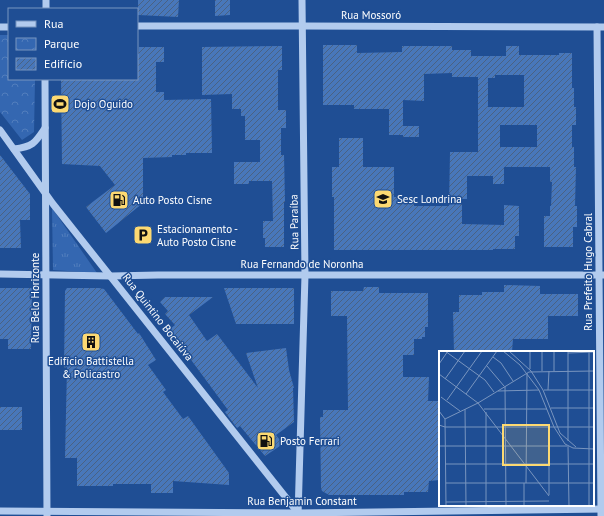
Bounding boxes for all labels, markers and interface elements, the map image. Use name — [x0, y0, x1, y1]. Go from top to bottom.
legend — [8, 8, 138, 80]
street label: Rua Mossoró — [341, 8, 401, 22]
text: Rua — [44, 16, 63, 31]
text: Parque — [44, 36, 79, 51]
text: Edifício — [44, 56, 82, 71]
sports icon: Dojo Oguido — [49, 93, 71, 115]
place label: Dojo Oguido — [74, 97, 133, 111]
school or university icon: Sesc Londrina — [372, 188, 394, 210]
fuel station icon: Auto Posto Cisne — [108, 189, 130, 211]
place label: Sesc Londrina — [397, 192, 462, 206]
place label: Auto Posto Cisne — [133, 193, 212, 207]
street label: Rua Paraíba — [287, 194, 301, 250]
street label: Rua Prefeito Hugo Cabral — [581, 212, 595, 331]
place label: Estacionamento - Auto Posto Cisne — [157, 222, 238, 249]
parking icon: Estacionamento - Auto Posto Cisne — [132, 224, 154, 246]
street label: Rua Belo Horizonte — [28, 252, 42, 343]
street label: Rua Fernando de Noronha — [241, 257, 363, 271]
street label: Rua Quintino Bocaiúva — [120, 271, 196, 363]
building icon: Edifício Battistella & Policastro — [80, 331, 102, 353]
inset map — [439, 351, 594, 506]
place label: Edifício Battistella & Policastro — [48, 354, 134, 381]
fuel station icon: Posto Ferrari — [255, 430, 277, 452]
place label: Posto Ferrari — [280, 434, 340, 448]
street label: Rua Benjamin Constant — [247, 494, 357, 508]

